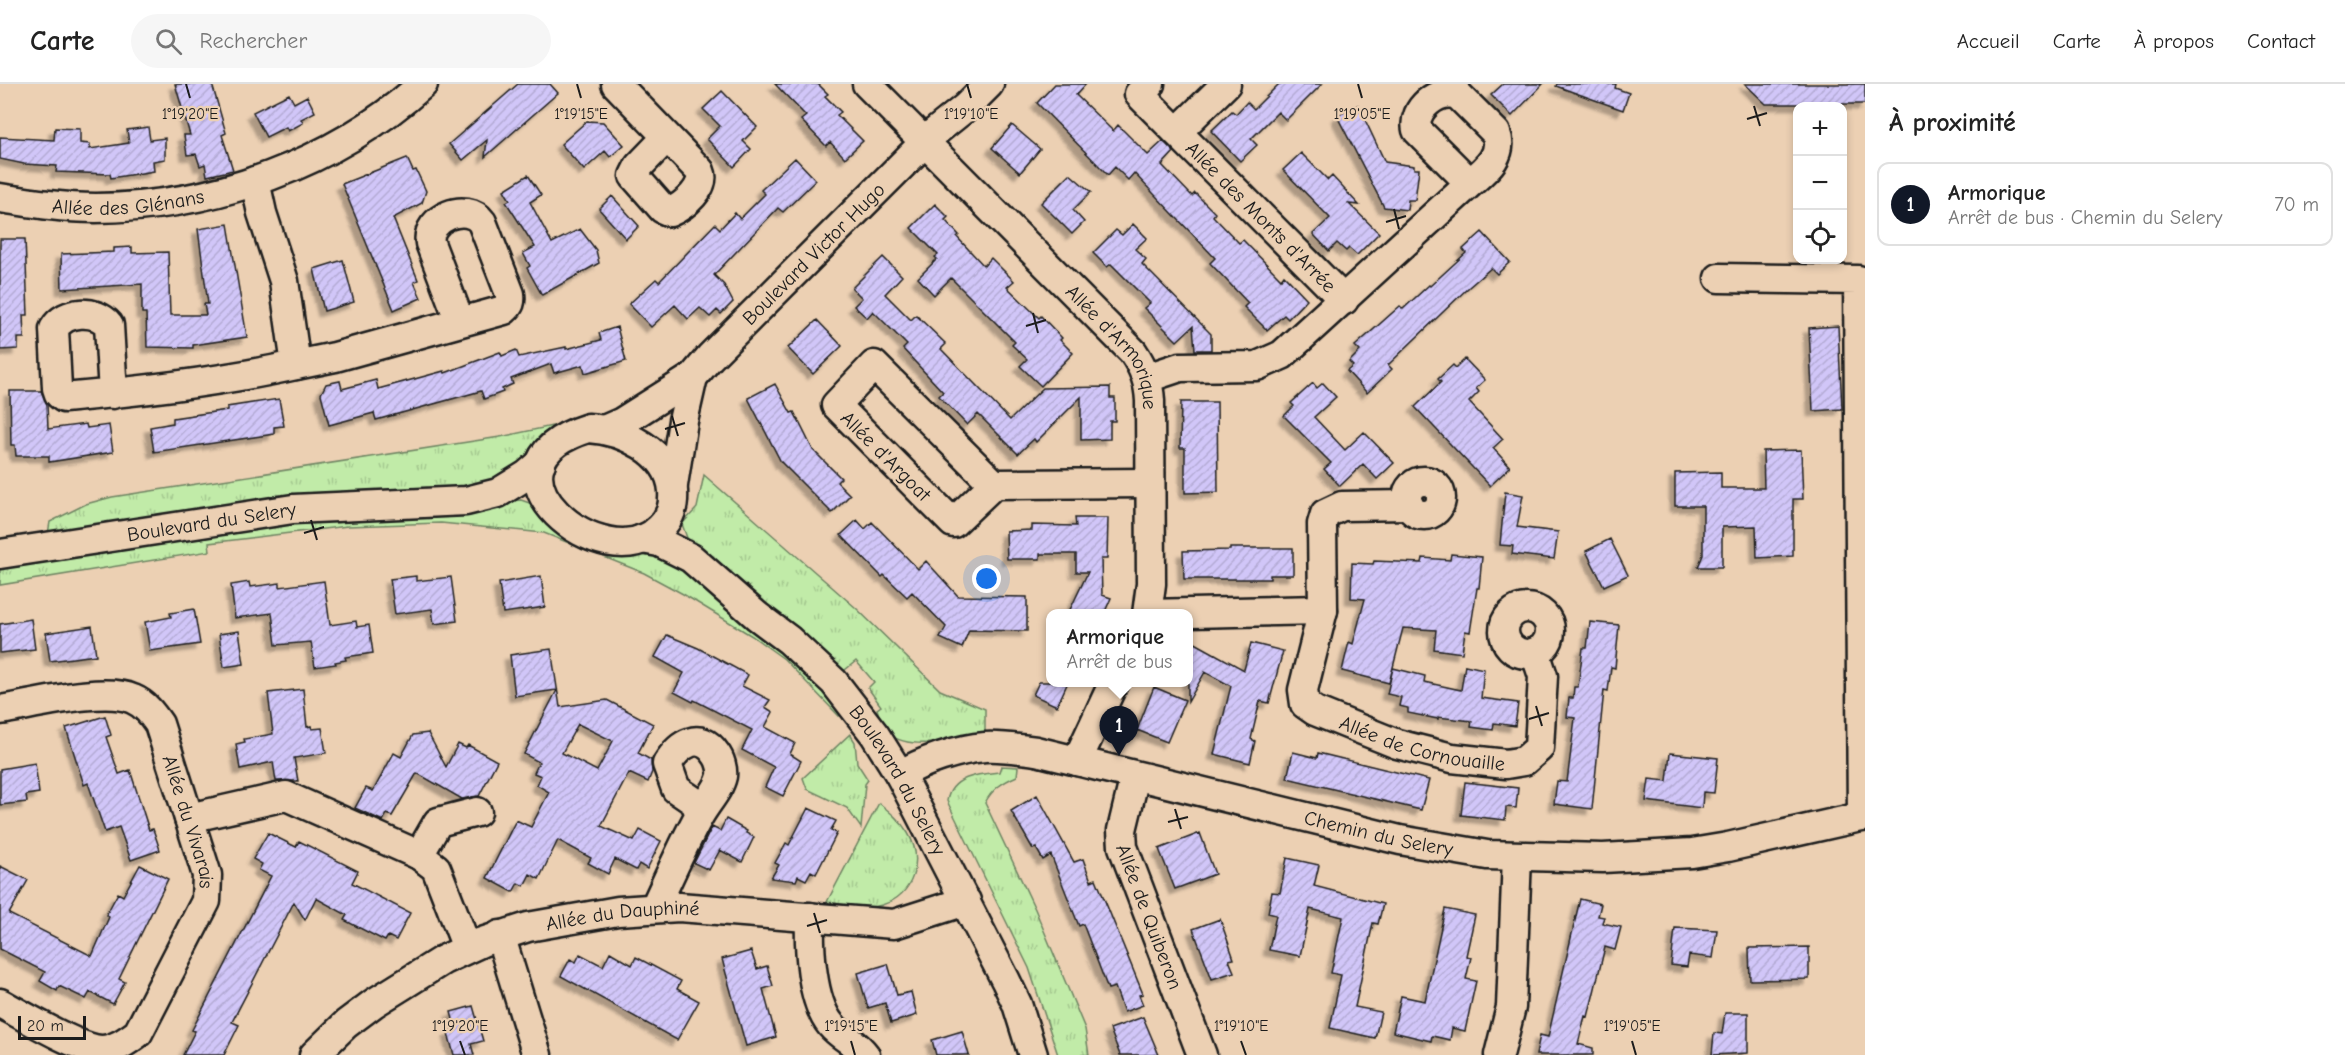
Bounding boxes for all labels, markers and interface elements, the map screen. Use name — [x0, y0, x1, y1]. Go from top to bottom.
search box — [131, 14, 551, 68]
text: Carte — [30, 25, 95, 57]
icon: search — [152, 25, 185, 58]
text: Rechercher — [200, 28, 307, 54]
text: Accueil — [1957, 29, 2020, 53]
text: Carte — [2053, 29, 2101, 53]
text: À propos — [2134, 29, 2214, 53]
text: Contact — [2247, 29, 2315, 53]
map controls — [1793, 102, 1847, 264]
button: + — [1793, 102, 1847, 156]
text: 1°19'20"E — [162, 105, 218, 123]
text: 1°19'15"E — [554, 105, 608, 123]
text: 1°19'10"E — [944, 105, 998, 123]
text: 1°19'05"E — [1334, 105, 1390, 123]
text: À proximité — [1889, 108, 2016, 138]
street label: Allée des Monts d'Arrée — [1181, 137, 1341, 297]
button: − — [1793, 156, 1847, 210]
street label: Boulevard Victor Hugo — [738, 178, 890, 330]
text: Armorique — [1948, 180, 2046, 206]
street label: Allée des Glénans — [51, 185, 206, 220]
text: 1 — [1907, 193, 1914, 216]
text: 70 m — [2274, 193, 2319, 216]
text: Arrêt de bus · Chemin du Selery — [1948, 206, 2222, 229]
button: locate — [1793, 210, 1847, 264]
street label: Allée d'Armorique — [1061, 280, 1161, 410]
street label: Allée d'Argoat — [836, 407, 936, 507]
street label: Boulevard du Selery — [126, 498, 298, 546]
your location — [972, 564, 1001, 593]
popup — [1046, 609, 1193, 687]
text: Armorique — [1067, 624, 1164, 650]
text: Arrêt de bus — [1067, 650, 1172, 673]
street label: Boulevard du Selery — [844, 701, 950, 859]
pin: 1 — [1100, 706, 1138, 756]
street label: Allée de Cornouaille — [1336, 711, 1506, 776]
street label: Allée du Vivarais — [158, 752, 218, 889]
street label: Chemin du Selery — [1302, 806, 1455, 861]
street label: Allée de Quiberon — [1111, 841, 1187, 993]
street label: Allée du Dauphiné — [544, 896, 700, 936]
scale bar — [18, 1013, 86, 1040]
text: 20 m — [27, 1017, 64, 1035]
text: 1°19'20"E — [432, 1017, 488, 1035]
text: 1°19'15"E — [824, 1017, 878, 1035]
text: 1°19'10"E — [1214, 1017, 1268, 1035]
text: 1°19'05"E — [1604, 1017, 1660, 1035]

